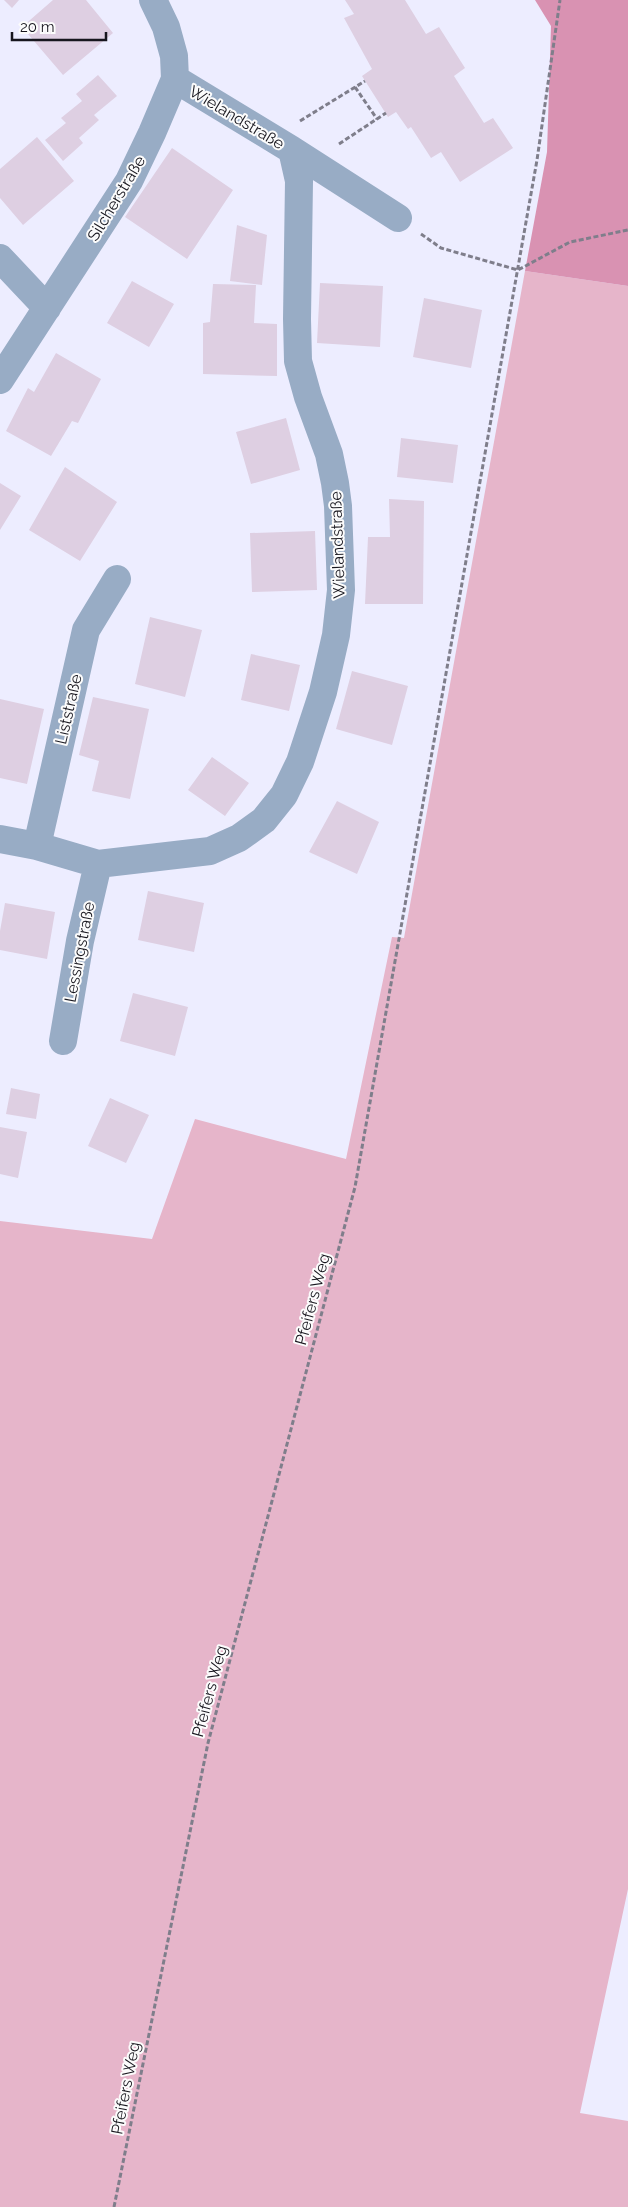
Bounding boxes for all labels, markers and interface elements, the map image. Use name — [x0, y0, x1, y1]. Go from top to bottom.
scale bar — [12, 10, 106, 42]
text: 20 m — [20, 18, 55, 36]
street label: Wielandstraße — [186, 82, 288, 153]
street label: Silcherstraße — [83, 152, 149, 244]
street label: Wielandstraße — [326, 491, 349, 599]
street label: Liststraße — [51, 672, 86, 746]
street label: Lessingstraße — [60, 900, 99, 1004]
street label: Pfeifers Weg — [291, 1251, 334, 1347]
street label: Pfeifers Weg — [188, 1643, 231, 1739]
street label: Pfeifers Weg — [107, 2040, 144, 2136]

